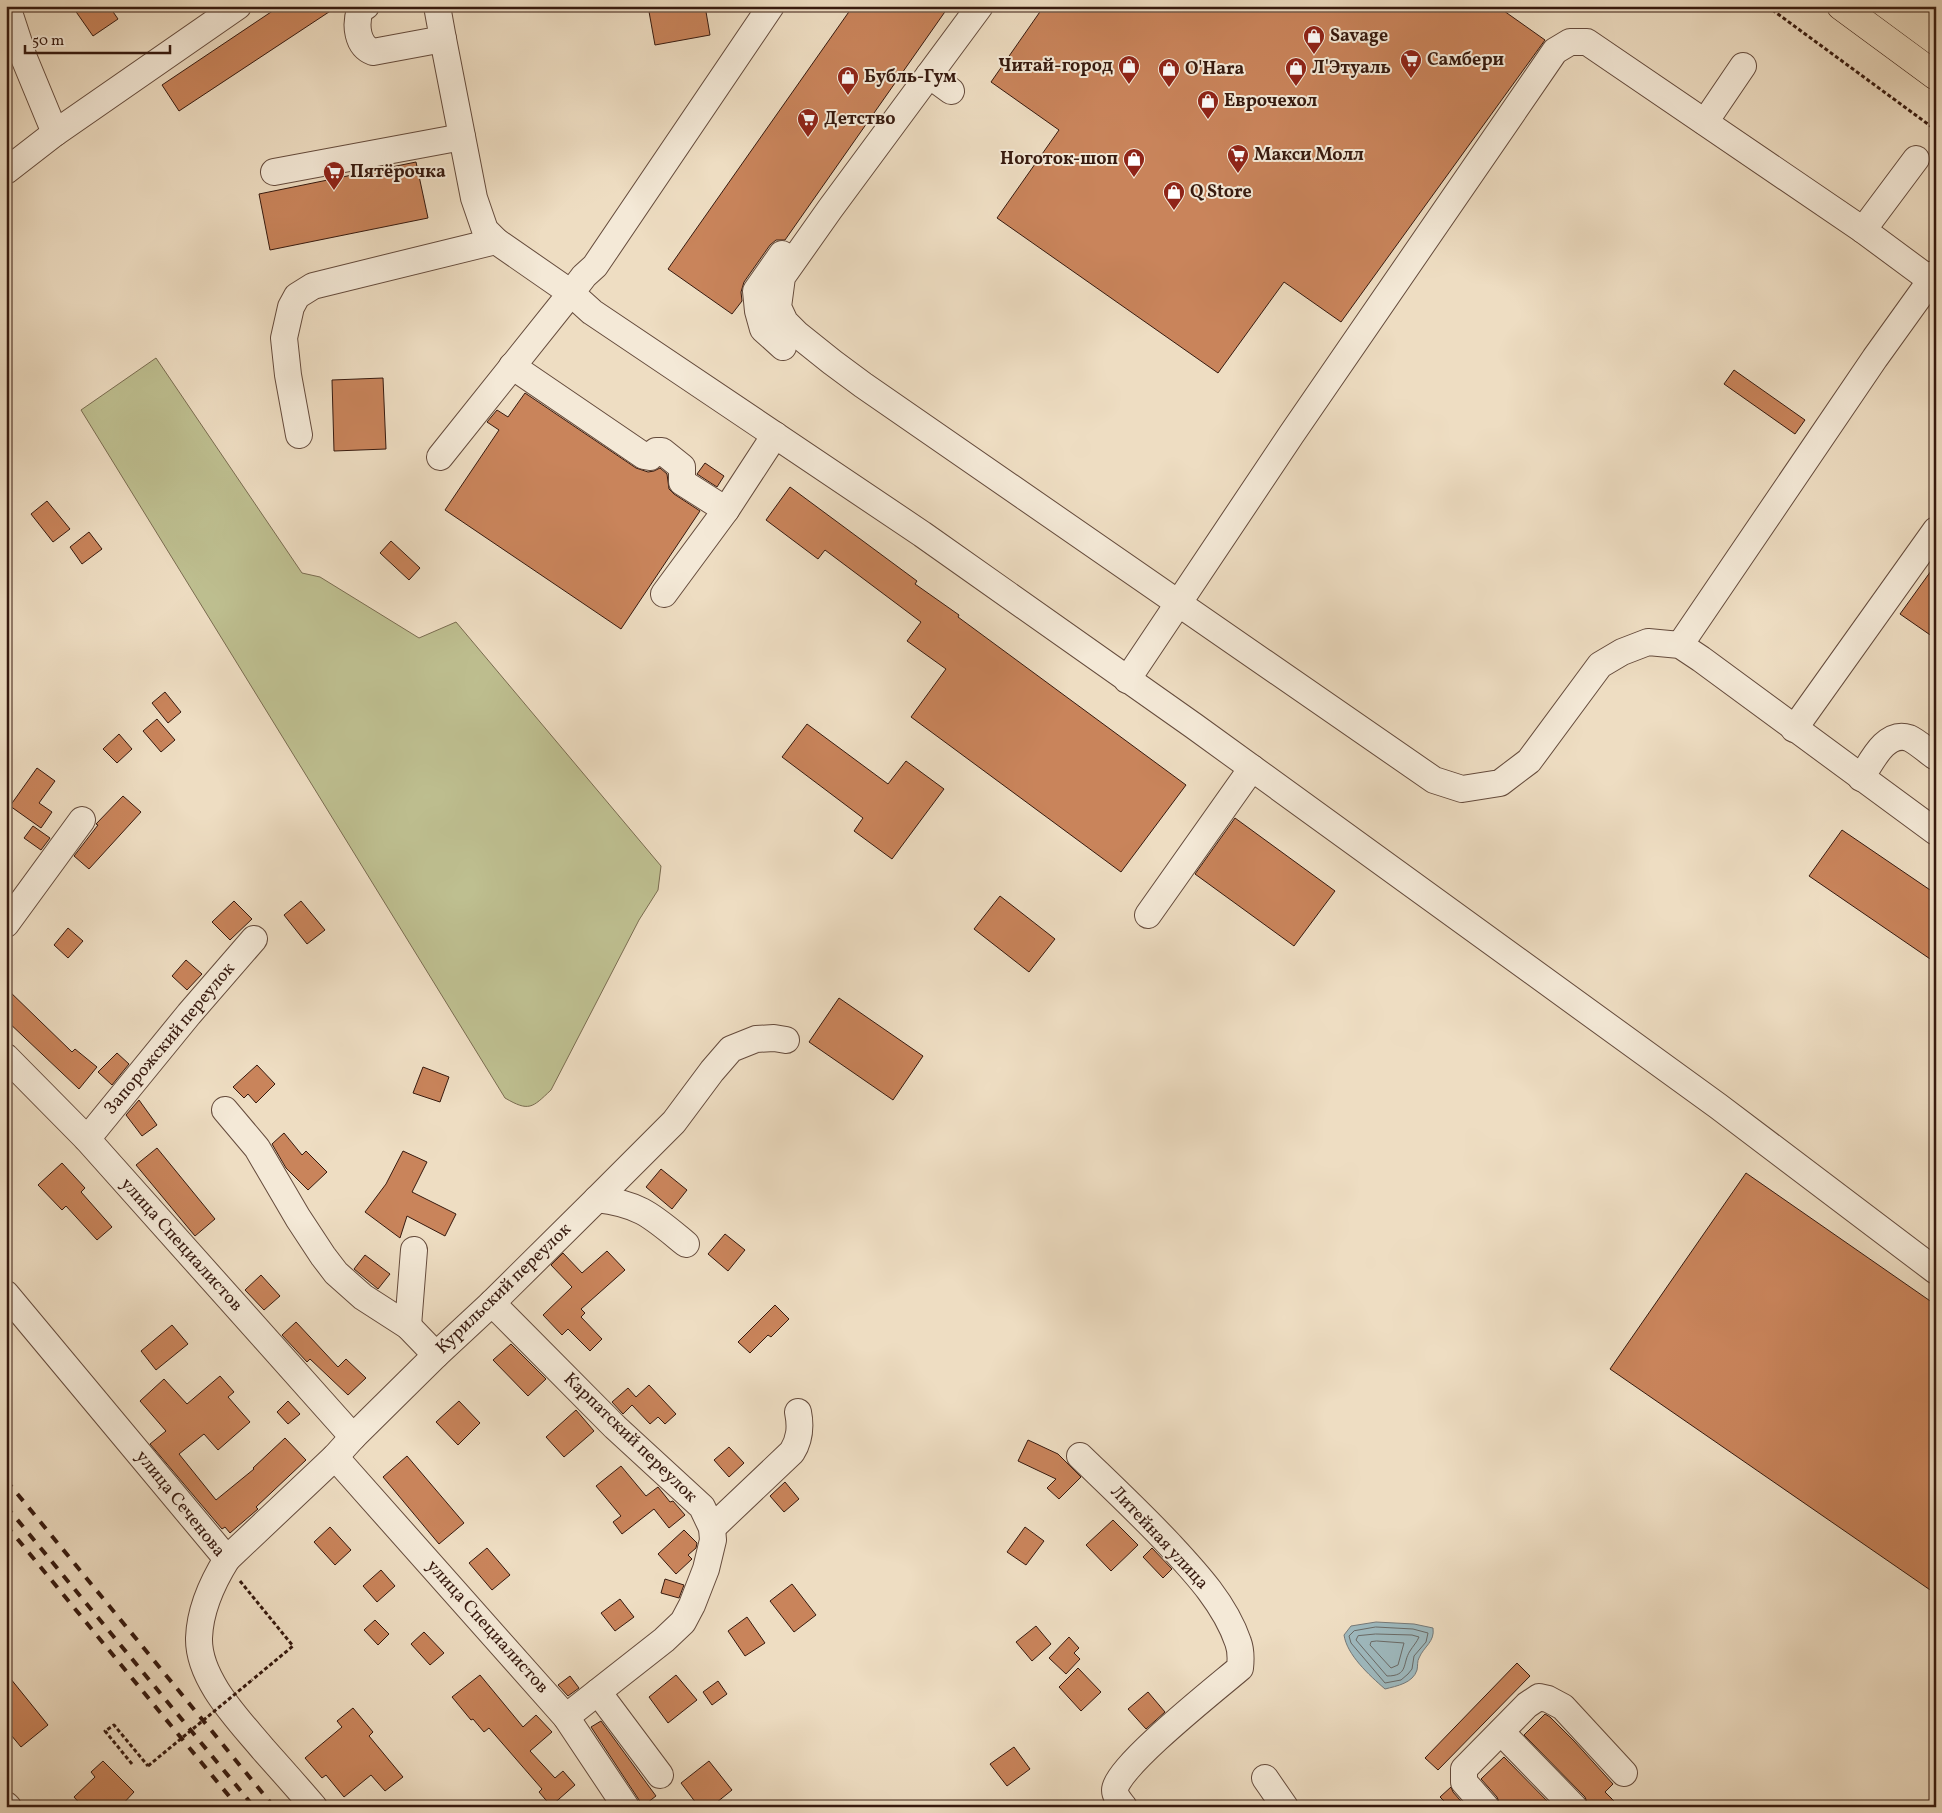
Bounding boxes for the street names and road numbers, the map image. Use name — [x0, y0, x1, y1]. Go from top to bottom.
street label: Запорожский переулок — [99, 957, 242, 1121]
street label: улица Специалистов — [114, 1173, 248, 1317]
street label: Курильский переулок — [431, 1217, 578, 1360]
street label: Карпатский переулок — [557, 1367, 703, 1509]
street label: улица Сеченова — [129, 1445, 231, 1563]
street label: Литейная улица — [1104, 1480, 1214, 1596]
street label: улица Специалистов — [420, 1555, 554, 1699]

